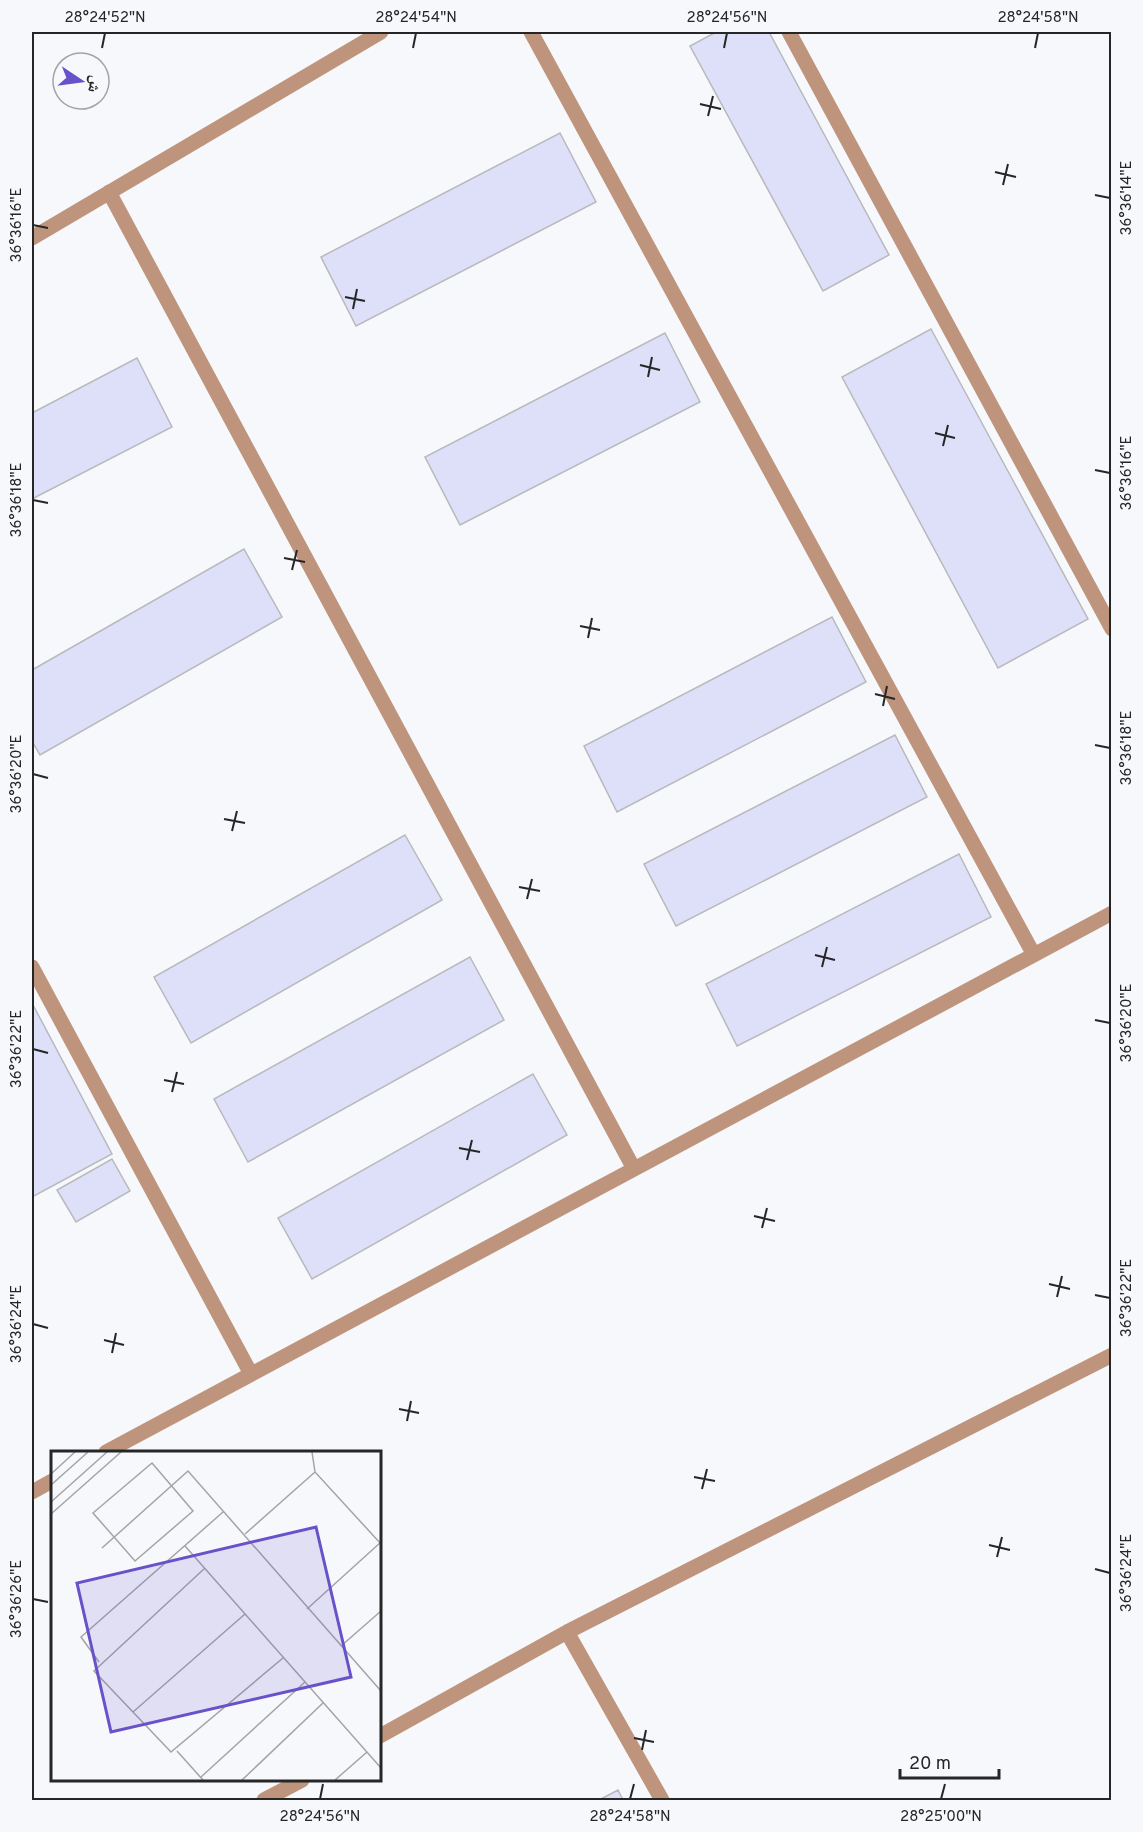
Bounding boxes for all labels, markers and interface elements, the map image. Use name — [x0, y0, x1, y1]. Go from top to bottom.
text: 28°24'52"N — [64, 9, 146, 28]
text: 28°24'54"N — [375, 9, 457, 28]
text: 28°24'56"N — [687, 9, 767, 28]
text: 28°24'58"N — [997, 9, 1079, 28]
north arrow — [51, 51, 111, 111]
text: ش — [82, 73, 105, 94]
text: 36°36'14"E — [1118, 161, 1137, 235]
text: 36°36'16"E — [8, 188, 27, 262]
text: 36°36'16"E — [1118, 436, 1137, 510]
text: 36°36'18"E — [8, 462, 27, 538]
text: 36°36'18"E — [1118, 710, 1137, 786]
text: 36°36'20"E — [8, 734, 27, 814]
text: 36°36'20"E — [1118, 983, 1137, 1063]
text: 36°36'22"E — [8, 1010, 27, 1088]
text: 36°36'22"E — [1118, 1259, 1137, 1337]
text: 36°36'24"E — [8, 1285, 27, 1363]
inset map — [51, 1451, 381, 1781]
text: 36°36'24"E — [1118, 1534, 1137, 1612]
text: 36°36'26"E — [8, 1560, 27, 1638]
scale bar — [900, 1742, 999, 1780]
text: 20 m — [909, 1753, 951, 1776]
text: 28°24'56"N — [280, 1808, 360, 1827]
text: 28°24'58"N — [589, 1808, 671, 1827]
text: 28°25'00"N — [900, 1808, 982, 1827]

